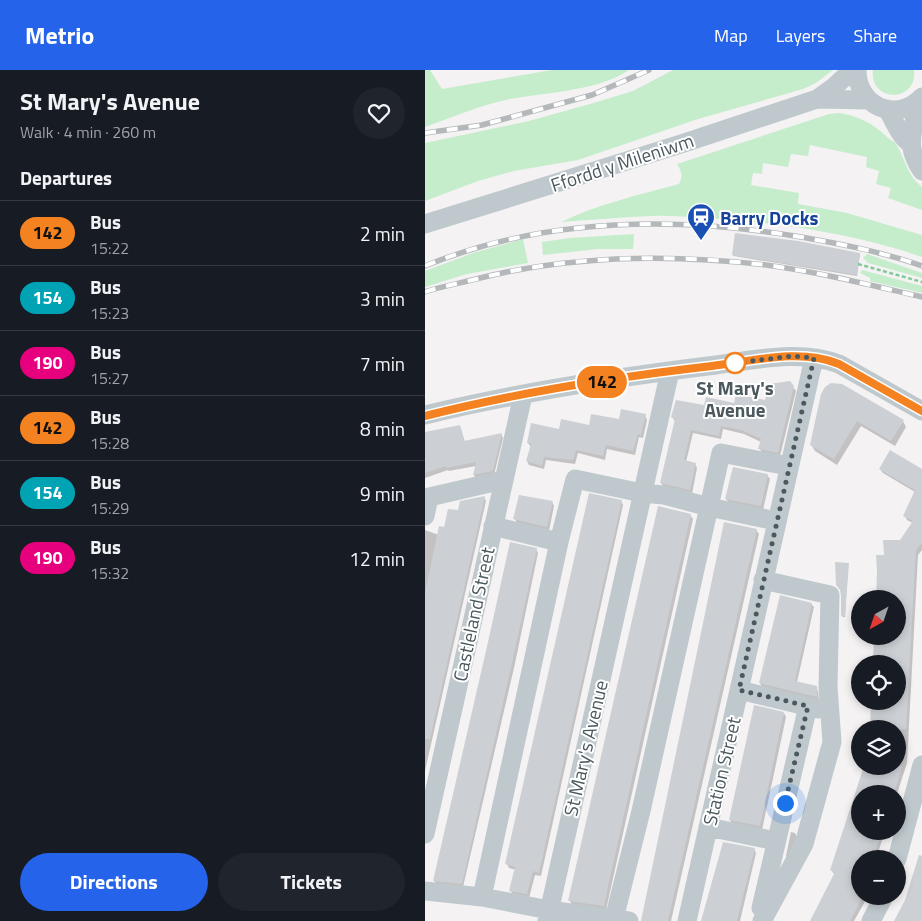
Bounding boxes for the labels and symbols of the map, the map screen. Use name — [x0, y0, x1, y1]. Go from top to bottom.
street label: Ffordd y Mileniwm — [547, 125, 697, 199]
station icon: Barry Docks — [686, 202, 716, 241]
place label: Barry Docks — [720, 203, 819, 232]
marker: St Mary's Avenue — [724, 352, 746, 374]
line badge: 142 — [573, 366, 631, 398]
place label: St Mary's Avenue — [696, 373, 774, 424]
street label: Castleland Street — [445, 544, 501, 684]
north arrow — [851, 590, 906, 645]
street label: St Mary's Avenue — [555, 677, 615, 819]
street label: Station Street — [694, 714, 748, 828]
your location — [773, 791, 798, 816]

